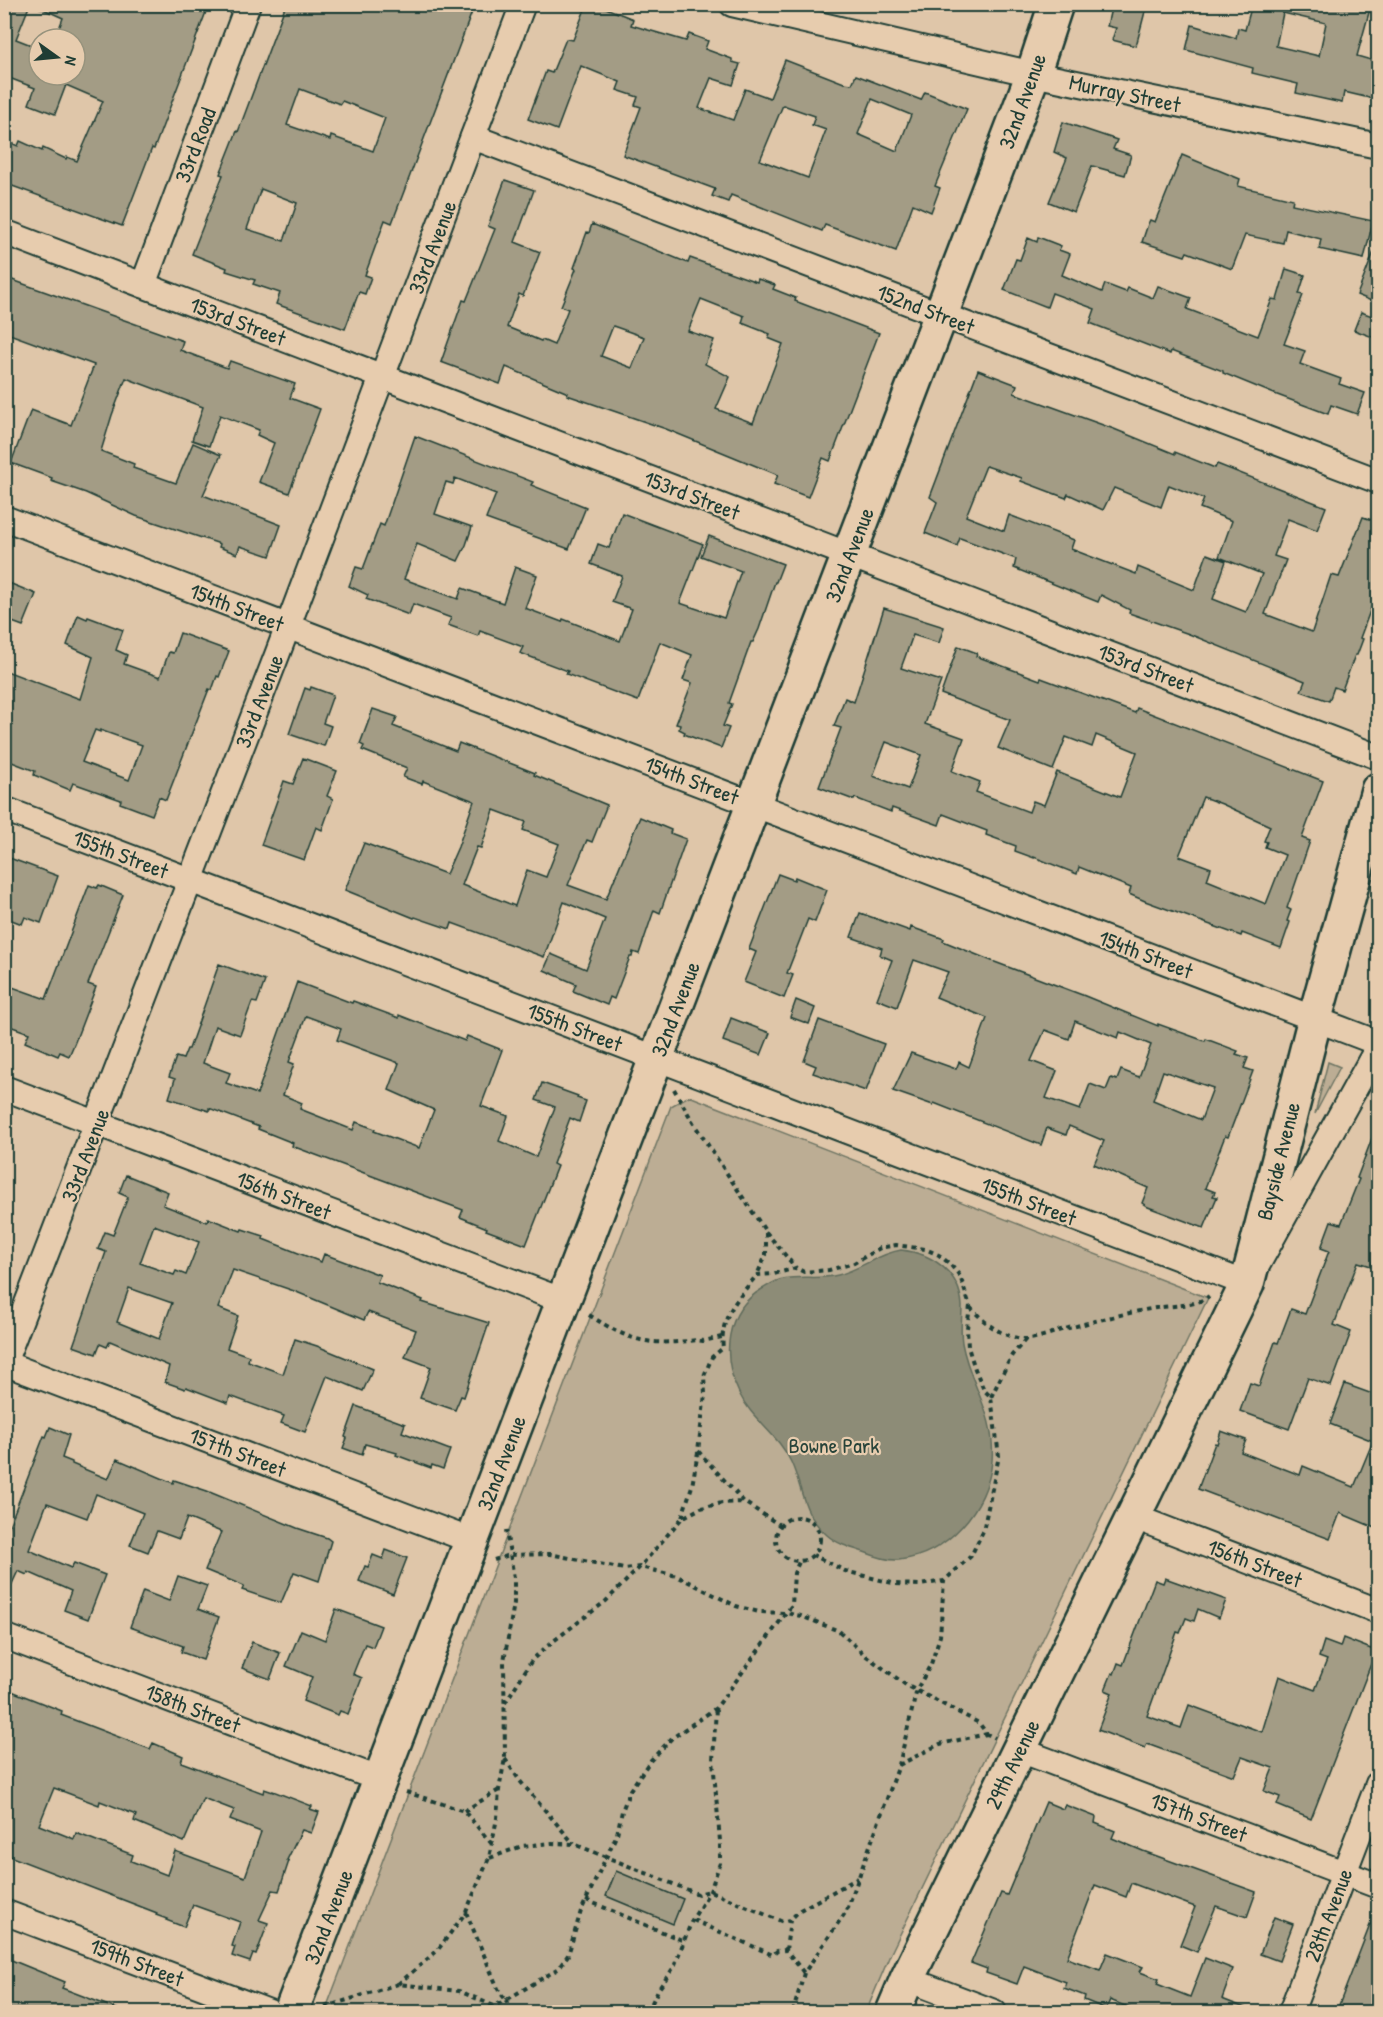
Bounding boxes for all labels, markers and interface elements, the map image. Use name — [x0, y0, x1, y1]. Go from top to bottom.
north arrow — [27, 27, 87, 87]
street label: 32nd Avenue — [991, 49, 1053, 153]
text: N — [60, 54, 83, 68]
street label: Murray Street — [1067, 67, 1184, 120]
street label: 33rd Road — [167, 103, 223, 187]
street label: 33rd Avenue — [401, 196, 464, 298]
street label: 152nd Street — [873, 277, 980, 342]
street label: 153rd Street — [186, 289, 291, 353]
street label: 153rd Street — [640, 463, 745, 527]
street label: 32nd Avenue — [817, 503, 881, 607]
street label: 154th Street — [186, 575, 289, 639]
street label: 153rd Street — [1094, 636, 1199, 700]
street label: 33rd Avenue — [228, 650, 291, 752]
street label: 154th Street — [641, 748, 744, 812]
street label: 155th Street — [69, 822, 173, 886]
street label: 154th Street — [1095, 922, 1198, 986]
street label: 32nd Avenue — [643, 957, 707, 1061]
street label: 155th Street — [523, 995, 627, 1059]
street label: Bayside Avenue — [1249, 1099, 1307, 1223]
street label: 33rd Avenue — [54, 1104, 117, 1206]
street label: 156th Street — [232, 1163, 336, 1227]
street label: 155th Street — [977, 1169, 1081, 1233]
street label: 32nd Avenue — [469, 1411, 533, 1515]
street label: 157th Street — [185, 1420, 291, 1484]
park label: Bowne Park — [789, 1430, 879, 1460]
street label: 156th Street — [1203, 1531, 1307, 1595]
street label: 158th Street — [141, 1676, 245, 1740]
street label: 29th Avenue — [977, 1714, 1047, 1814]
street label: 157th Street — [1146, 1785, 1252, 1849]
street label: 28th Avenue — [1297, 1864, 1360, 1966]
street label: 32nd Avenue — [296, 1865, 360, 1969]
street label: 159th Street — [86, 1930, 189, 1994]

